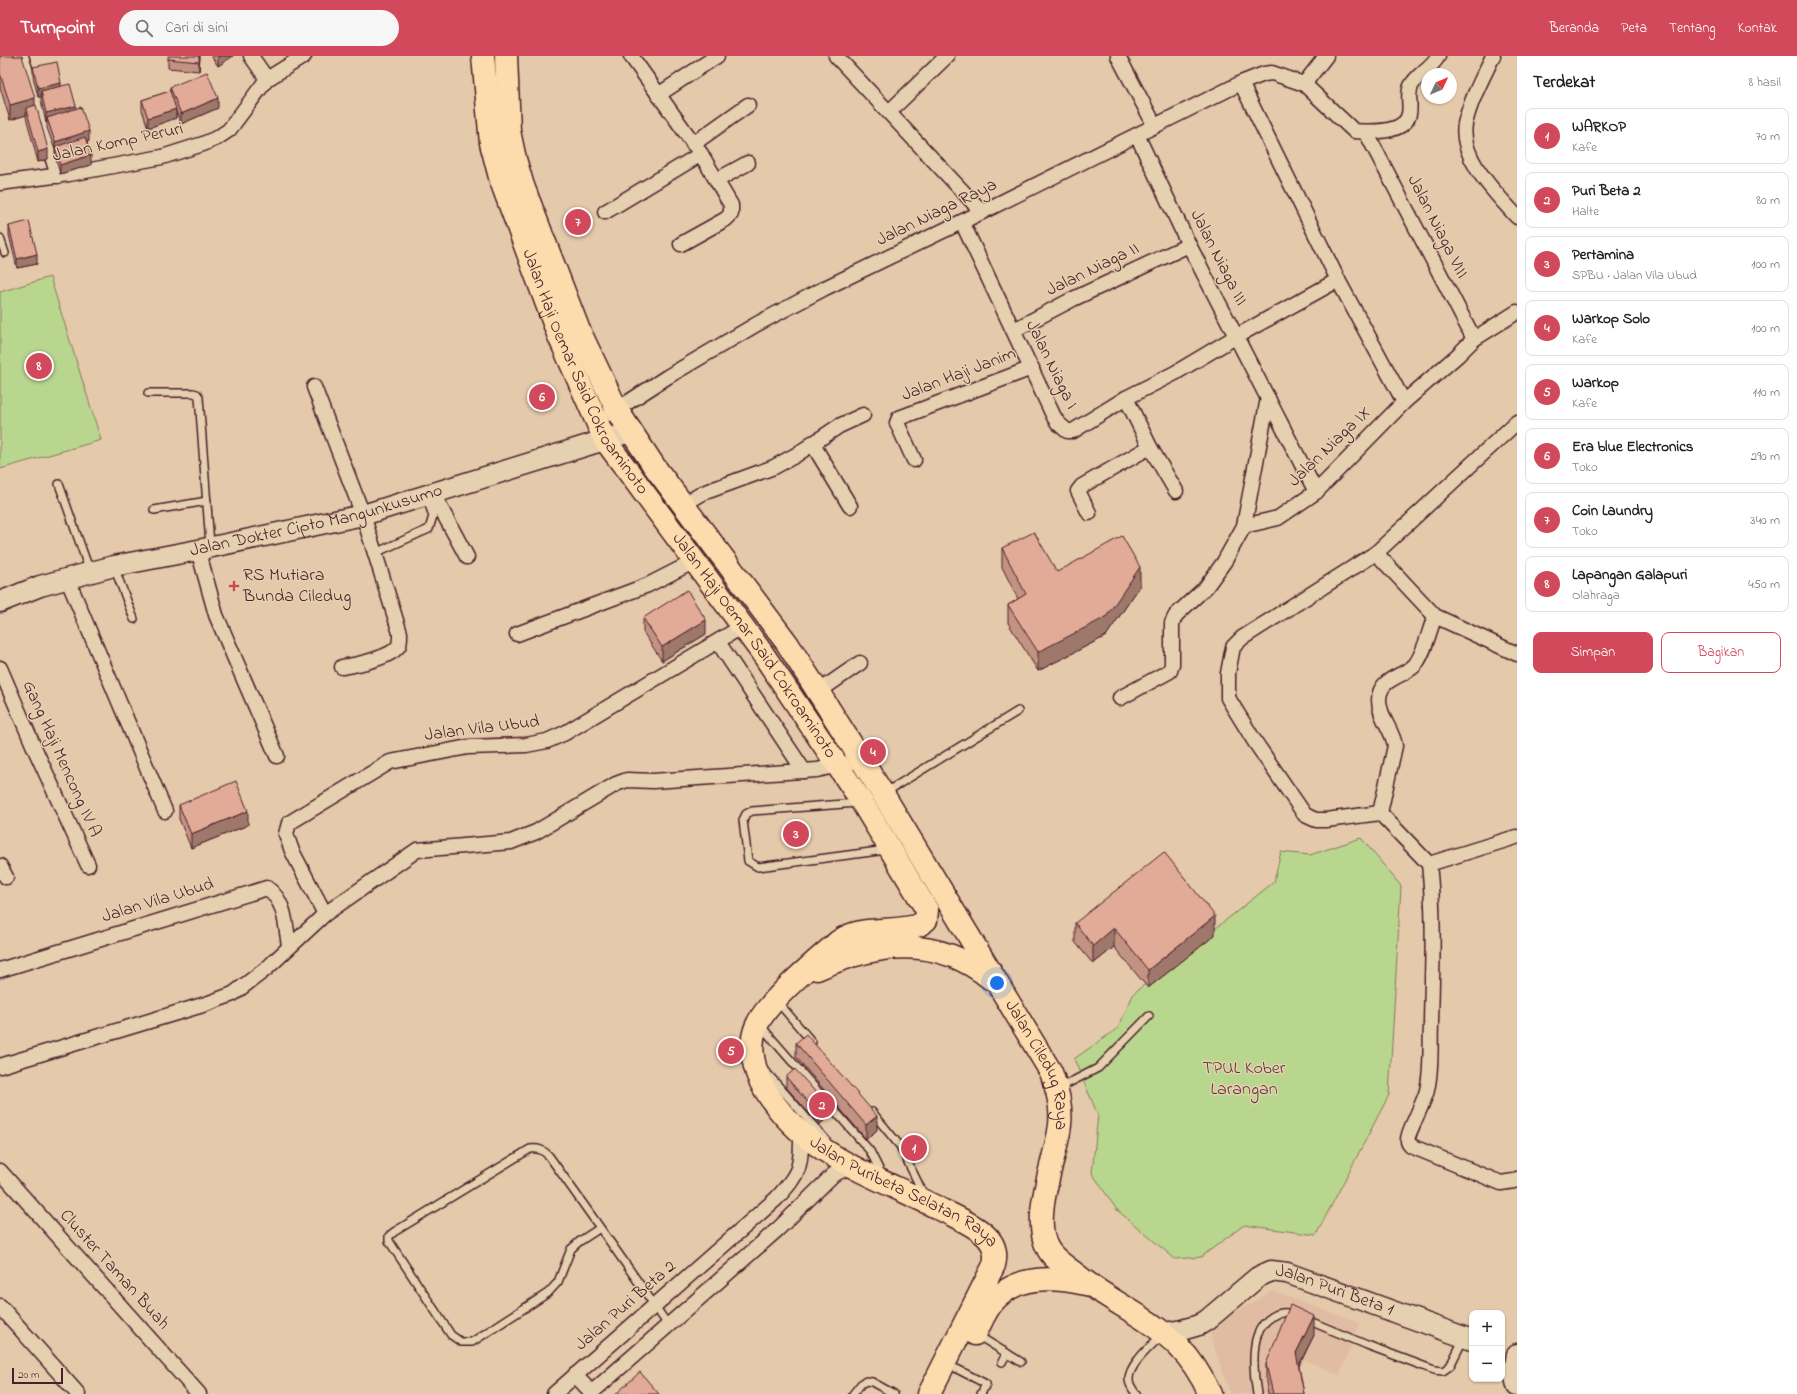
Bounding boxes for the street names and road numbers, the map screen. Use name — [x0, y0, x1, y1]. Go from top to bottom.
street label: Jalan Komp Peruri — [50, 116, 186, 170]
street label: Jalan Niaga VIII — [1399, 171, 1474, 284]
street label: Jalan Niaga Raya — [872, 172, 1002, 254]
street label: Jalan Niaga III — [1182, 205, 1253, 311]
street label: Jalan Niaga II — [1042, 236, 1144, 305]
street label: Jalan Haji Oemar Said Cokroaminoto — [515, 246, 655, 501]
street label: Jalan Niaga I — [1017, 316, 1084, 414]
street label: Jalan Haji Janim — [898, 341, 1020, 409]
street label: Jalan Niaga IX — [1283, 401, 1378, 494]
street label: Jalan Dokter Cipto Mangunkusumo — [188, 478, 446, 564]
street label: Jalan Haji Oemar Said Cokroaminoto — [665, 528, 843, 764]
street label: Gang Haji Mencong IV A — [14, 677, 107, 842]
street label: Jalan Vila Ubud — [423, 709, 541, 749]
street label: Jalan Vila Ubud — [99, 872, 217, 930]
street label: Jalan Ciledug Raya — [998, 995, 1073, 1132]
street label: Jalan Puribeta Selatan Raya — [803, 1130, 1004, 1253]
street label: Cluster Taman Buah — [53, 1204, 175, 1336]
street label: Jalan Puri Beta 2 — [570, 1255, 682, 1357]
street label: Jalan Puri Beta 1 — [1274, 1259, 1397, 1324]

